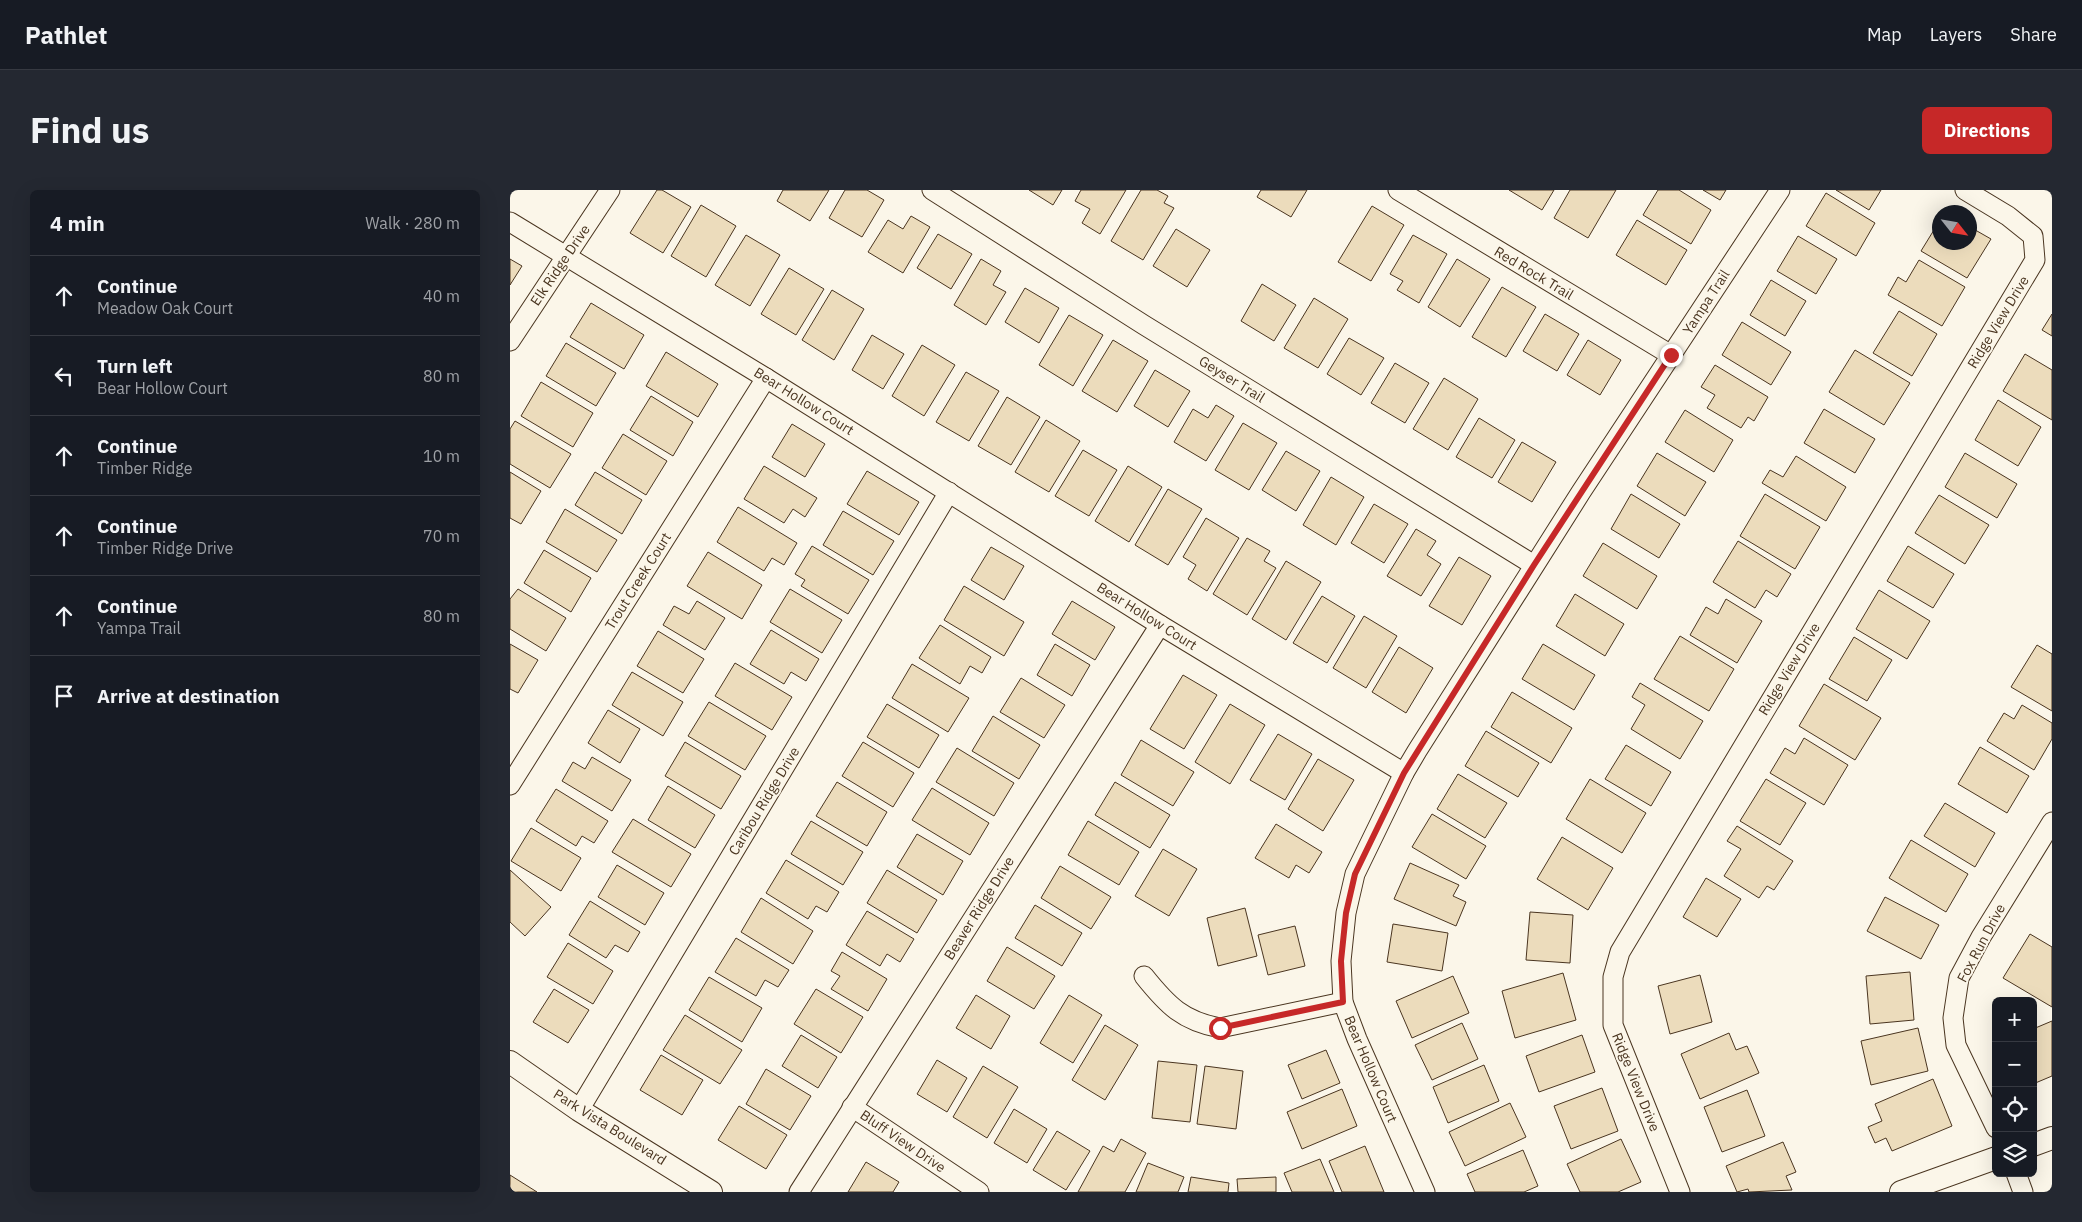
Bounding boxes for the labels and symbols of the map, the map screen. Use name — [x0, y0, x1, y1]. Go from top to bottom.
north arrow — [1932, 205, 1977, 250]
street label: Elk Ridge Drive — [526, 221, 594, 309]
street label: Red Rock Trail — [1491, 242, 1577, 304]
street label: Yampa Trail — [1678, 266, 1734, 338]
street label: Ridge View Drive — [1963, 272, 2033, 372]
route end — [1660, 344, 1683, 367]
street label: Geyser Trail — [1196, 352, 1269, 406]
street label: Bear Hollow Court — [751, 363, 857, 439]
street label: Trout Creek Court — [601, 529, 675, 633]
street label: Bear Hollow Court — [1094, 578, 1200, 654]
street label: Ridge View Drive — [1754, 619, 1824, 719]
street label: Caribou Ridge Drive — [725, 743, 804, 859]
street label: Beaver Ridge Drive — [940, 853, 1018, 963]
street label: Fox Run Drive — [1953, 900, 2009, 985]
street label: Bear Hollow Court — [1340, 1013, 1402, 1125]
route start — [1209, 1017, 1232, 1040]
street label: Ridge View Drive — [1608, 1030, 1664, 1134]
street label: Park Vista Boulevard — [550, 1085, 670, 1169]
street label: Bluff View Drive — [857, 1106, 950, 1176]

